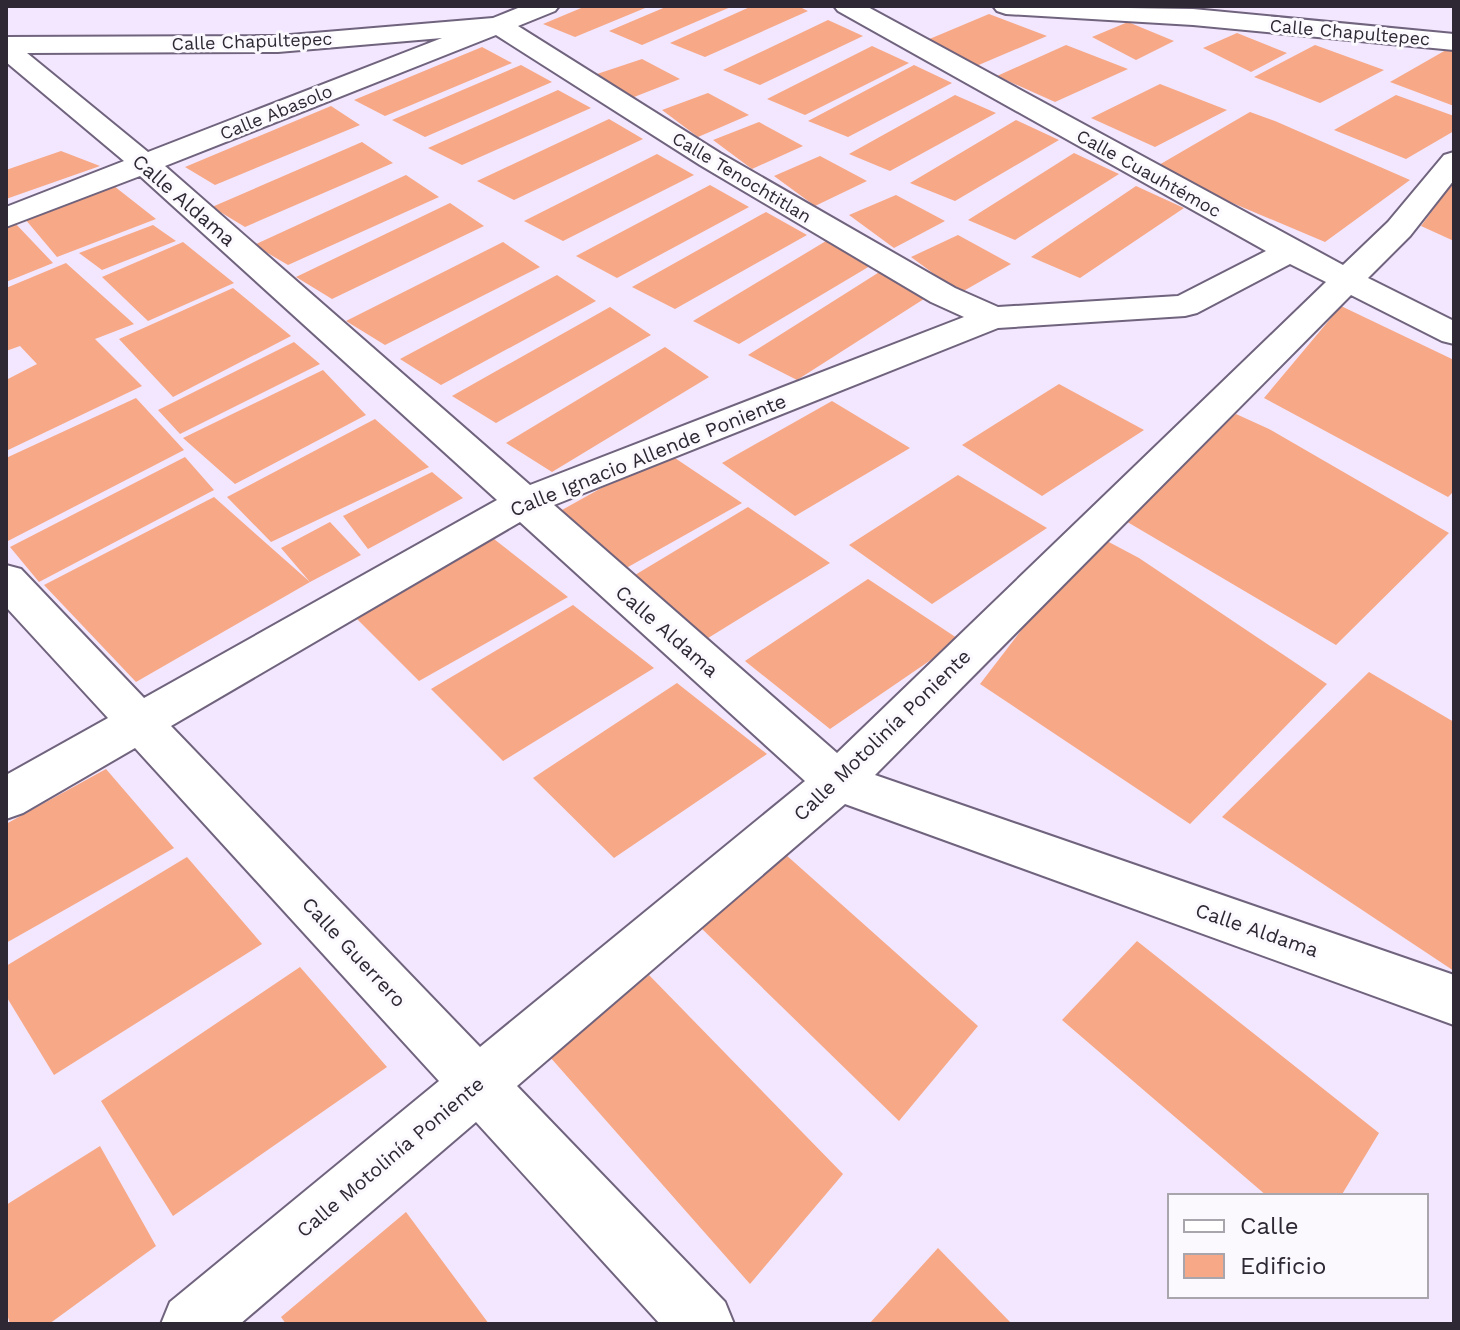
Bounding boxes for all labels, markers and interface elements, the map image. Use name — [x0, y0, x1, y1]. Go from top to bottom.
street label: Calle Chapultepec — [1269, 15, 1431, 49]
street label: Calle Chapultepec — [171, 28, 333, 54]
street label: Calle Abasolo — [217, 80, 335, 144]
street label: Calle Cuauhtémoc — [1073, 125, 1225, 221]
street label: Calle Tenochtitlan — [669, 127, 815, 227]
street label: Calle Aldama — [128, 149, 240, 251]
street label: Calle Ignacio Allende Poniente — [506, 388, 790, 522]
street label: Calle Aldama — [611, 580, 723, 682]
street label: Calle Motolinía Poniente — [788, 644, 976, 826]
street label: Calle Guerrero — [297, 892, 411, 1012]
street label: Calle Aldama — [1192, 898, 1322, 962]
street label: Calle Motolinía Poniente — [292, 1072, 488, 1242]
legend — [1168, 1194, 1428, 1298]
text: Calle — [1240, 1212, 1299, 1240]
text: Edificio — [1240, 1252, 1326, 1280]

